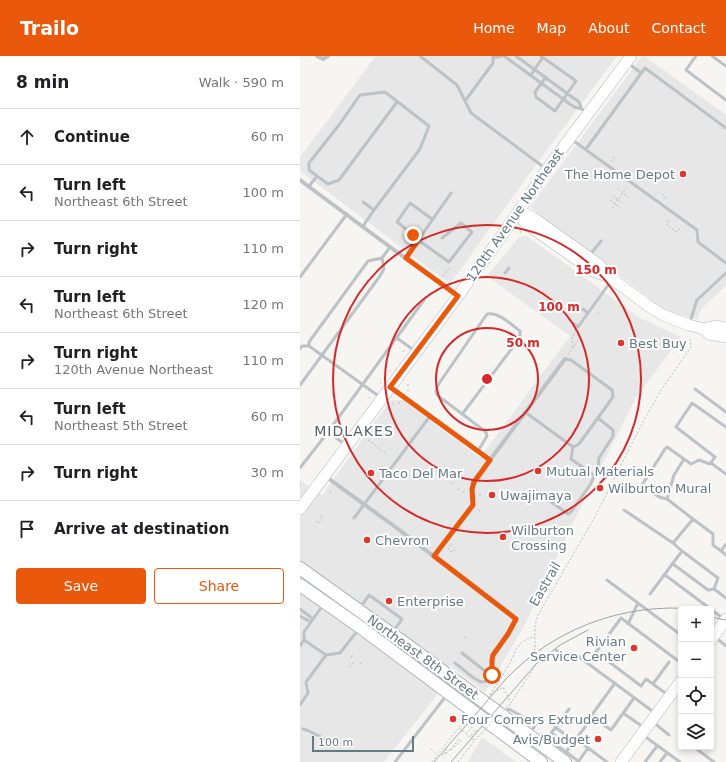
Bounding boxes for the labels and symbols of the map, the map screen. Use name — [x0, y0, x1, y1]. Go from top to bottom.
street label: 120th Avenue Northeast — [463, 146, 567, 284]
place label: The Home Depot — [564, 167, 675, 182]
marker: The Home Depot — [678, 169, 688, 179]
route end — [404, 226, 422, 244]
text: 150 m — [575, 263, 617, 277]
text: 100 m — [538, 300, 580, 314]
text: 50 m — [506, 336, 540, 350]
place label: Best Buy — [629, 336, 687, 351]
marker: Best Buy — [616, 338, 626, 348]
centre of rings — [480, 372, 494, 386]
district label: MIDLAKES — [314, 423, 394, 439]
place label: Mutual Materials — [546, 464, 654, 479]
place label: Taco Del Mar — [378, 466, 463, 481]
marker: Mutual Materials — [533, 466, 543, 476]
marker: Taco Del Mar — [366, 468, 376, 478]
place label: Wilburton Mural — [608, 481, 711, 496]
marker: Wilburton Mural — [595, 483, 605, 493]
place label: Uwajimaya — [500, 488, 572, 503]
marker: Uwajimaya — [487, 490, 497, 500]
place label: Wilburton Crossing — [511, 523, 574, 553]
marker: Wilburton Crossing — [498, 532, 508, 542]
place label: Chevron — [375, 533, 429, 548]
marker: Chevron — [362, 535, 372, 545]
street label: Eastrail — [526, 559, 564, 609]
place label: Enterprise — [397, 594, 464, 609]
marker: Enterprise — [384, 596, 394, 606]
street label: Northeast 8th Street — [365, 612, 481, 702]
place label: Rivian Service Center — [530, 634, 627, 664]
marker: Rivian Service Center — [629, 643, 639, 653]
route start — [483, 666, 501, 684]
place label: Four Corners Extruded — [461, 712, 607, 727]
marker: Four Corners Extruded — [448, 714, 458, 724]
place label: Avis/Budget — [513, 732, 590, 747]
scale bar — [312, 734, 414, 753]
marker: Avis/Budget — [593, 734, 603, 744]

